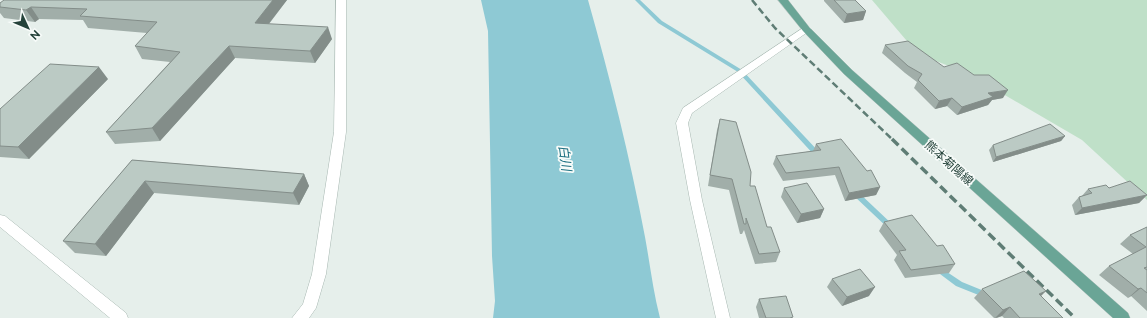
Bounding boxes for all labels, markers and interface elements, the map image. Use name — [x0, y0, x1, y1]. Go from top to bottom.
north arrow — [8, 8, 48, 48]
text: N — [27, 27, 42, 42]
street label: 熊本菊陽線 — [922, 138, 976, 188]
water label: 白川 — [556, 144, 575, 174]

